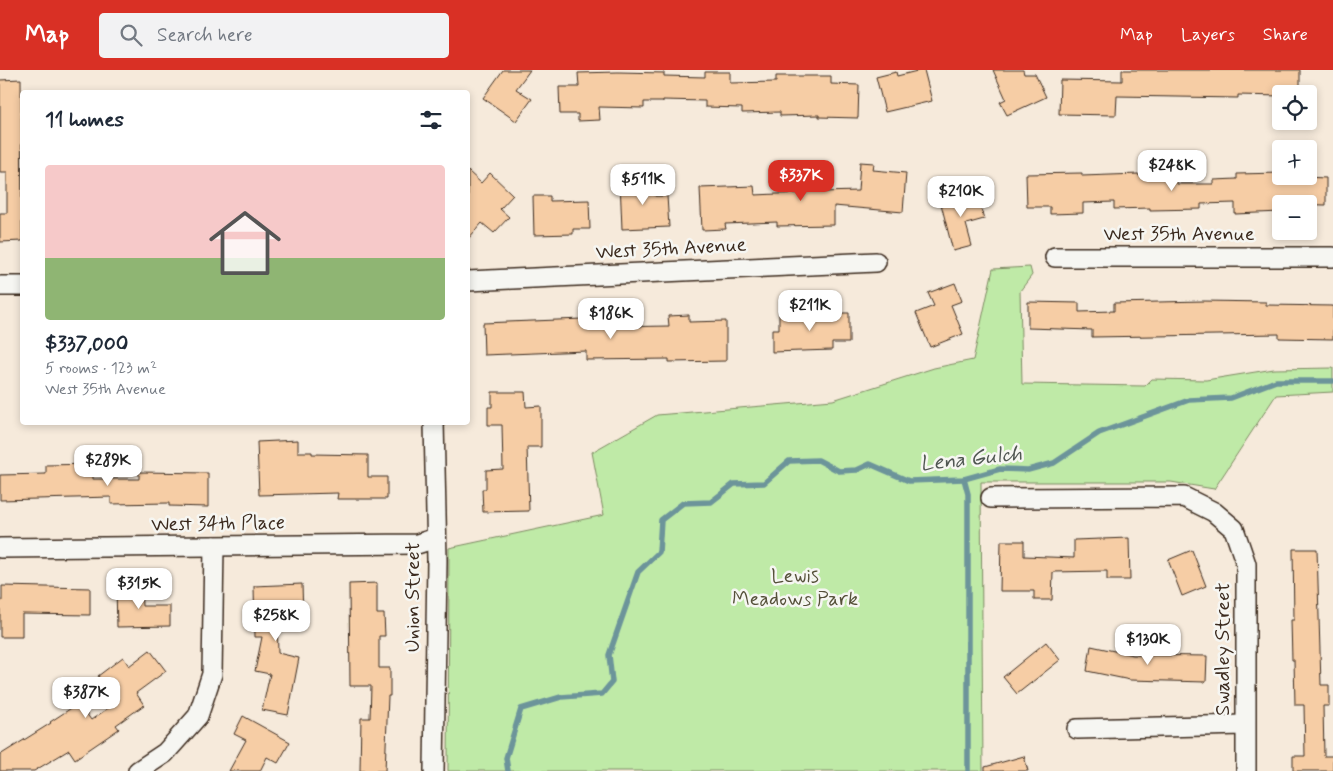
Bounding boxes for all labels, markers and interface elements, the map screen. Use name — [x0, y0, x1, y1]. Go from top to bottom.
search box — [99, 13, 449, 58]
text: Map — [25, 20, 69, 51]
icon: search — [117, 21, 145, 49]
text: Search here — [157, 23, 253, 48]
text: Map — [1120, 23, 1153, 47]
text: Layers — [1181, 23, 1235, 47]
text: Share — [1263, 23, 1308, 47]
map controls — [1272, 85, 1317, 240]
button: locate — [1272, 85, 1317, 130]
text: 11 homes — [45, 106, 124, 134]
icon: filters — [417, 106, 445, 134]
button: + — [1272, 140, 1317, 185]
pin: $248K — [1137, 150, 1207, 192]
text: $248K — [1149, 155, 1195, 176]
pin: $337K — [766, 160, 836, 202]
pin: $511K — [608, 164, 678, 206]
text: $337K — [779, 165, 823, 186]
text: $511K — [621, 169, 665, 190]
pin: $210K — [926, 176, 996, 218]
text: $210K — [938, 181, 984, 202]
button: − — [1272, 195, 1317, 240]
icon: home — [200, 198, 290, 288]
street label: West 35th Avenue — [1103, 221, 1255, 248]
street label: West 35th Avenue — [595, 232, 747, 266]
pin: $211K — [775, 290, 845, 332]
text: $211K — [789, 295, 831, 316]
pin: $186K — [576, 298, 646, 340]
text: $186K — [589, 303, 633, 324]
text: $337,000 — [45, 330, 128, 358]
text: 5 rooms · 123 m² — [45, 358, 157, 379]
text: West 35th Avenue — [45, 379, 166, 400]
water label: Lena Gulch — [919, 440, 1024, 478]
pin: $289K — [73, 444, 143, 487]
text: $289K — [85, 450, 131, 471]
street label: West 34th Place — [151, 509, 285, 539]
street label: Union Street — [400, 542, 427, 652]
park label: Lewis Meadows Park — [732, 563, 858, 613]
pin: $315K — [104, 568, 174, 610]
text: $315K — [117, 573, 161, 594]
street label: Swadley Street — [1210, 582, 1237, 716]
pin: $258K — [241, 600, 311, 642]
text: $258K — [253, 605, 299, 626]
pin: $130K — [1113, 624, 1183, 666]
text: $130K — [1126, 629, 1170, 650]
pin: $387K — [51, 676, 121, 719]
text: $387K — [63, 682, 109, 703]

